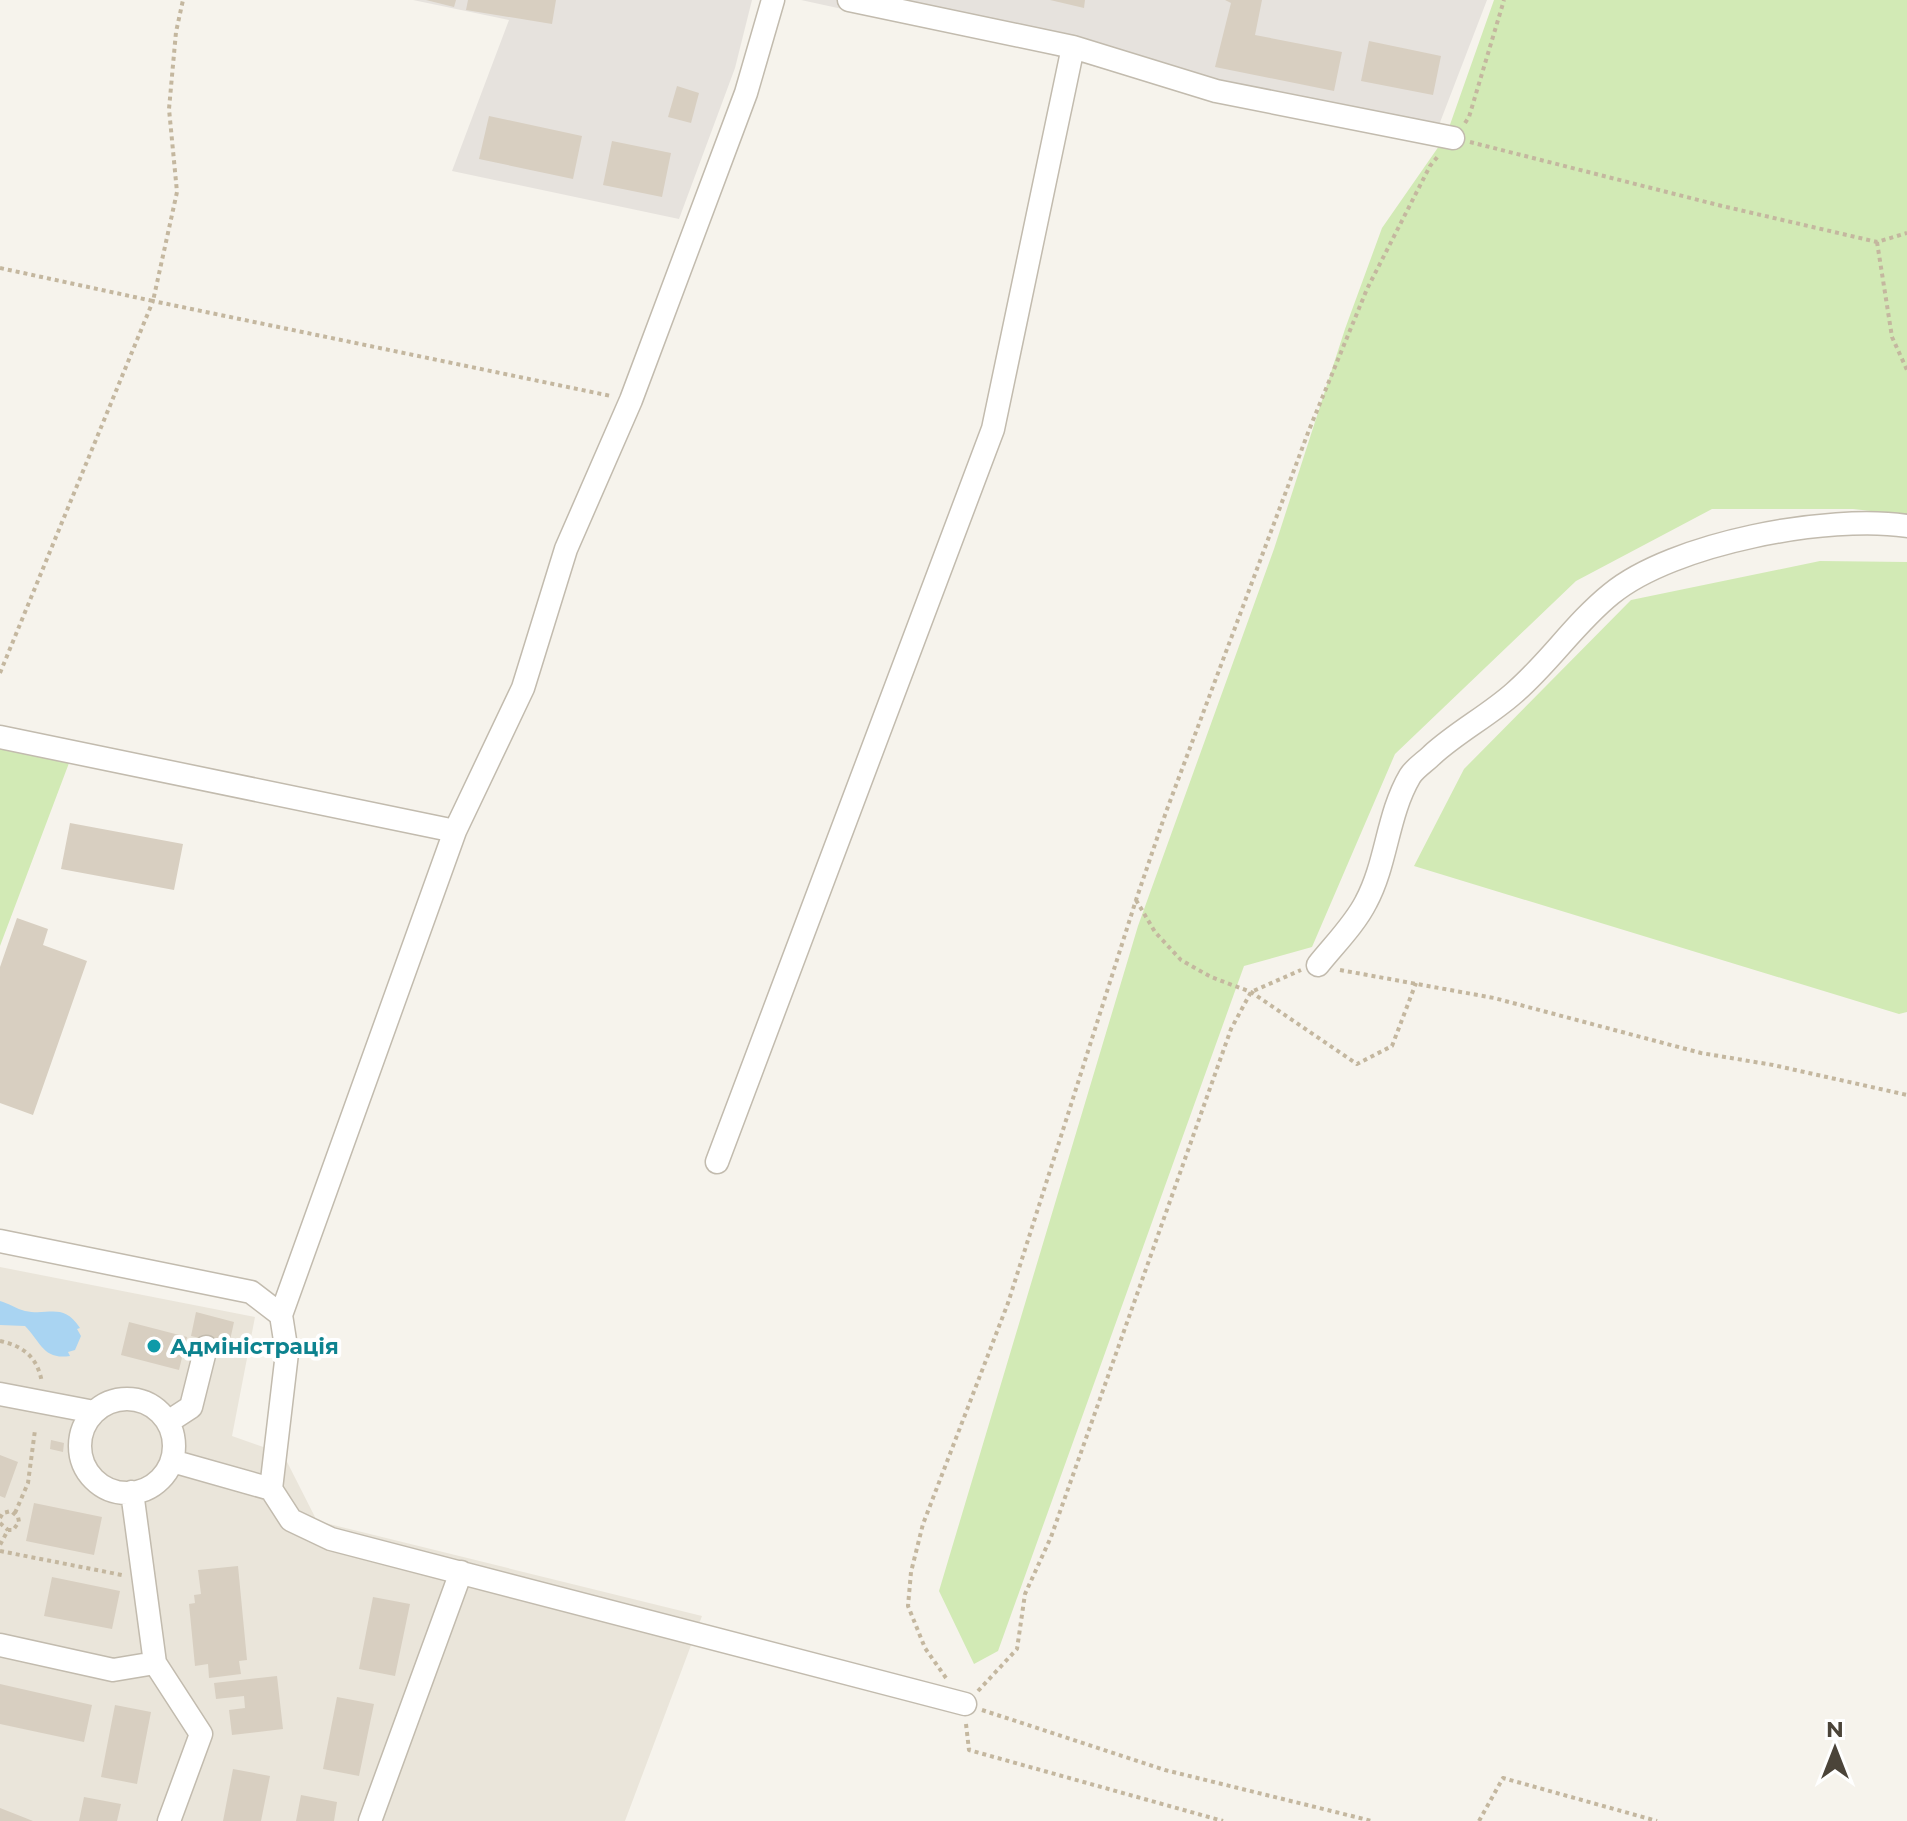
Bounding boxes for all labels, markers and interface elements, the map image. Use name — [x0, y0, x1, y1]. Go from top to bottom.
place label: Адміністрація — [170, 1333, 339, 1360]
marker: Адміністрація — [145, 1337, 163, 1355]
north arrow — [1795, 1709, 1875, 1789]
text: N — [1826, 1716, 1844, 1743]

